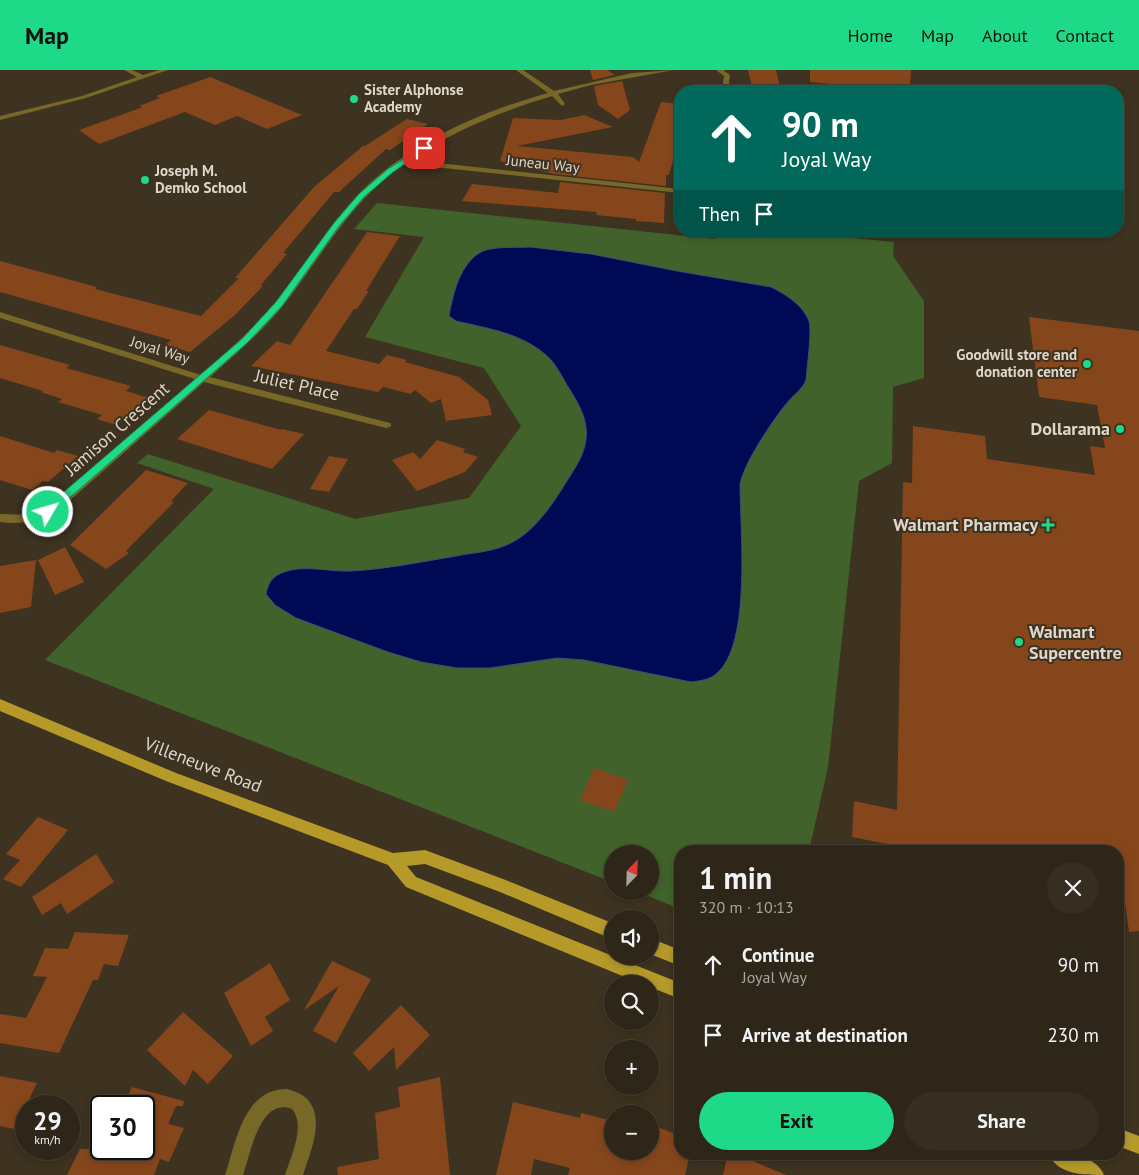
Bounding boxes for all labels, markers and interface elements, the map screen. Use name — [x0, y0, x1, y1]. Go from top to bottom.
text: Map — [25, 20, 69, 51]
text: Home — [847, 24, 893, 47]
text: Map — [921, 24, 954, 47]
text: About — [982, 24, 1028, 47]
text: Contact — [1056, 24, 1114, 47]
place label: Sister Alphonse Academy — [364, 80, 464, 116]
marker: Sister Alphonse Academy — [348, 93, 360, 105]
text: 90 m — [782, 101, 859, 147]
icon: ahead — [699, 105, 764, 170]
pin — [403, 127, 445, 169]
icon: arrive — [410, 134, 438, 162]
text: Joyal Way — [782, 145, 871, 173]
street label: Juneau Way — [504, 150, 581, 177]
place label: Joseph M. Demko School — [154, 161, 247, 197]
marker: Joseph M. Demko School — [139, 174, 151, 186]
icon: arrive — [750, 200, 778, 228]
text: Then — [699, 202, 740, 226]
street label: Joyal Way — [127, 331, 192, 368]
place label: Goodwill store and donation center — [956, 345, 1078, 381]
marker: Goodwill store and donation center — [1081, 358, 1093, 370]
street label: Juliet Place — [252, 363, 342, 405]
street label: Jamison Crescent — [59, 377, 174, 481]
place label: Dollarama — [1031, 417, 1110, 440]
marker: Dollarama — [1114, 423, 1126, 435]
position arrow — [21, 485, 73, 537]
place label: Walmart Pharmacy — [893, 513, 1038, 536]
marker: Walmart Pharmacy — [1042, 519, 1054, 531]
place label: Walmart Supercentre — [1029, 620, 1122, 664]
marker: Walmart Supercentre — [1013, 636, 1025, 648]
street label: Villeneuve Road — [140, 731, 265, 797]
north arrow — [604, 845, 659, 900]
map controls — [604, 845, 659, 1160]
text: 1 min — [699, 858, 772, 897]
button: close — [1047, 862, 1099, 914]
text: 320 m · 10:13 — [699, 897, 794, 917]
button: sound — [604, 910, 659, 965]
text: Continue — [742, 943, 814, 967]
icon: ahead — [699, 951, 727, 979]
text: 90 m — [1058, 953, 1099, 977]
text: Joyal Way — [742, 967, 807, 987]
button: search — [604, 975, 659, 1030]
icon: arrive — [699, 1021, 727, 1049]
text: Arrive at destination — [742, 1023, 908, 1047]
text: 230 m — [1047, 1023, 1099, 1047]
button: + — [604, 1040, 659, 1095]
button: Exit — [699, 1092, 894, 1150]
button: Share — [904, 1092, 1099, 1150]
speed limit sign: 30 — [90, 1095, 155, 1160]
text: 29 — [33, 1105, 62, 1137]
button: − — [604, 1105, 659, 1160]
text: km/h — [34, 1132, 61, 1147]

